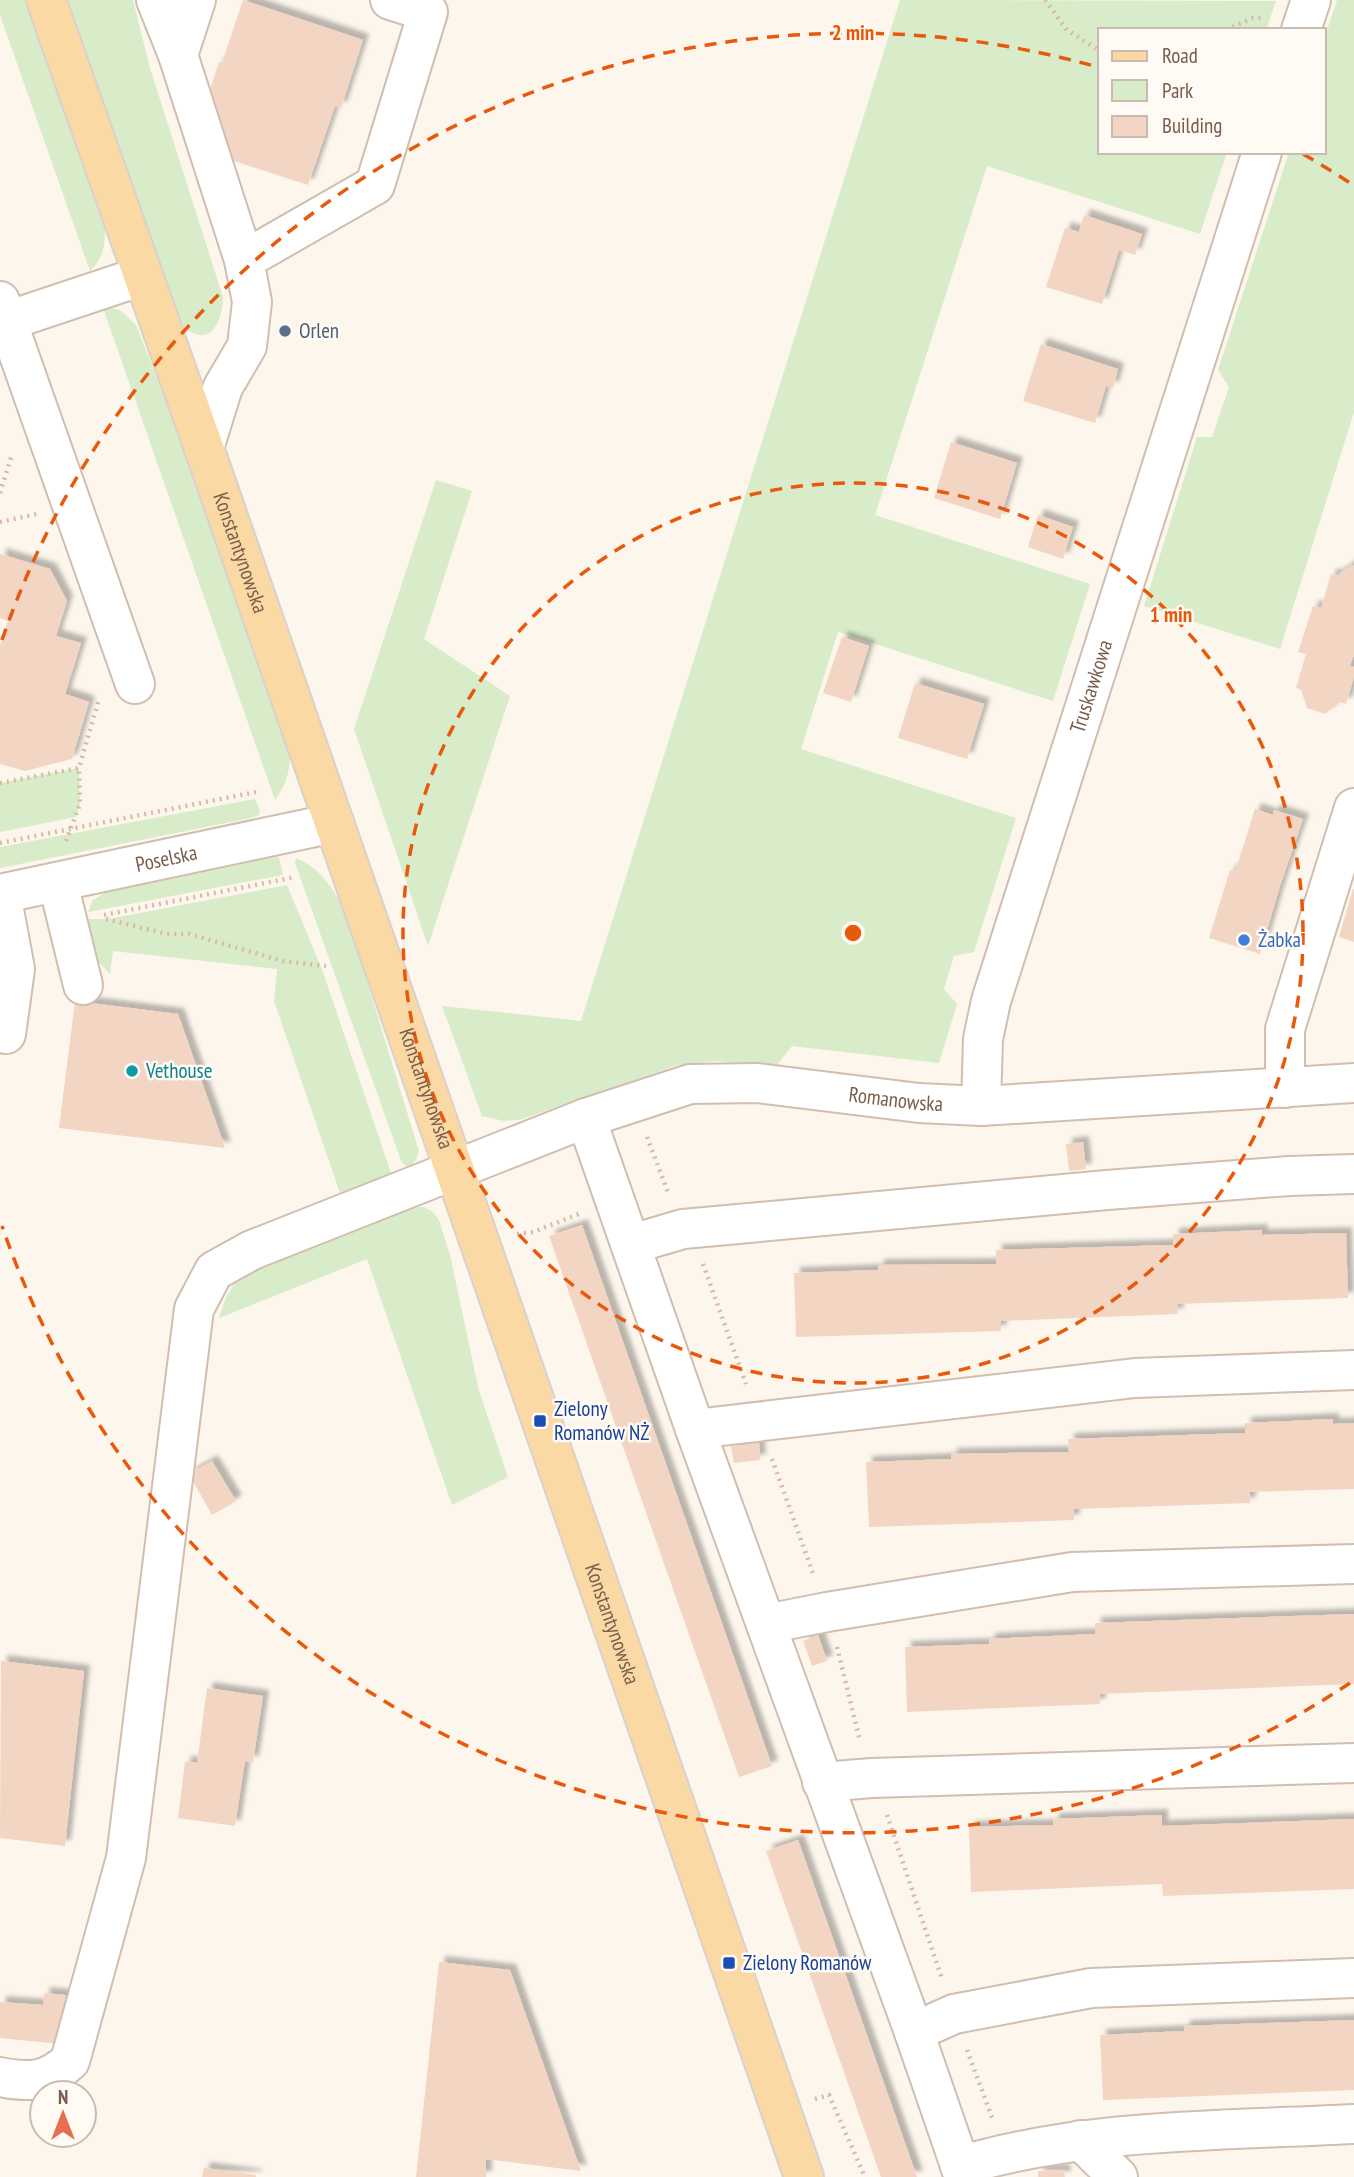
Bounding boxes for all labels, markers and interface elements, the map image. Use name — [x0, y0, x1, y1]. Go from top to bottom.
text: 2 min — [832, 19, 874, 46]
legend — [1098, 28, 1326, 154]
text: Road — [1162, 42, 1198, 69]
text: Park — [1162, 77, 1193, 104]
text: Building — [1162, 112, 1222, 139]
place label: Orlen — [299, 317, 339, 344]
marker: Orlen — [277, 323, 293, 339]
street label: Konstantynowska — [207, 489, 274, 617]
text: 1 min — [1150, 601, 1192, 628]
street label: Truskawkowa — [1063, 636, 1118, 736]
street label: Poselska — [133, 838, 199, 878]
centre of rings — [841, 921, 865, 945]
place label: Żabka — [1258, 926, 1301, 953]
marker: Żabka — [1236, 932, 1252, 948]
street label: Konstantynowska — [393, 1024, 460, 1152]
place label: Vethouse — [145, 1057, 212, 1084]
marker: Vethouse — [124, 1063, 140, 1079]
street label: Romanowska — [847, 1080, 944, 1117]
place label: Zielony Romanów NŻ — [554, 1395, 649, 1446]
marker: Zielony Romanów NŻ — [532, 1413, 548, 1429]
street label: Konstantynowska — [579, 1560, 646, 1688]
place label: Zielony Romanów — [743, 1949, 872, 1976]
marker: Zielony Romanów — [721, 1955, 737, 1971]
north arrow — [28, 2079, 98, 2149]
text: N — [58, 2085, 68, 2109]

